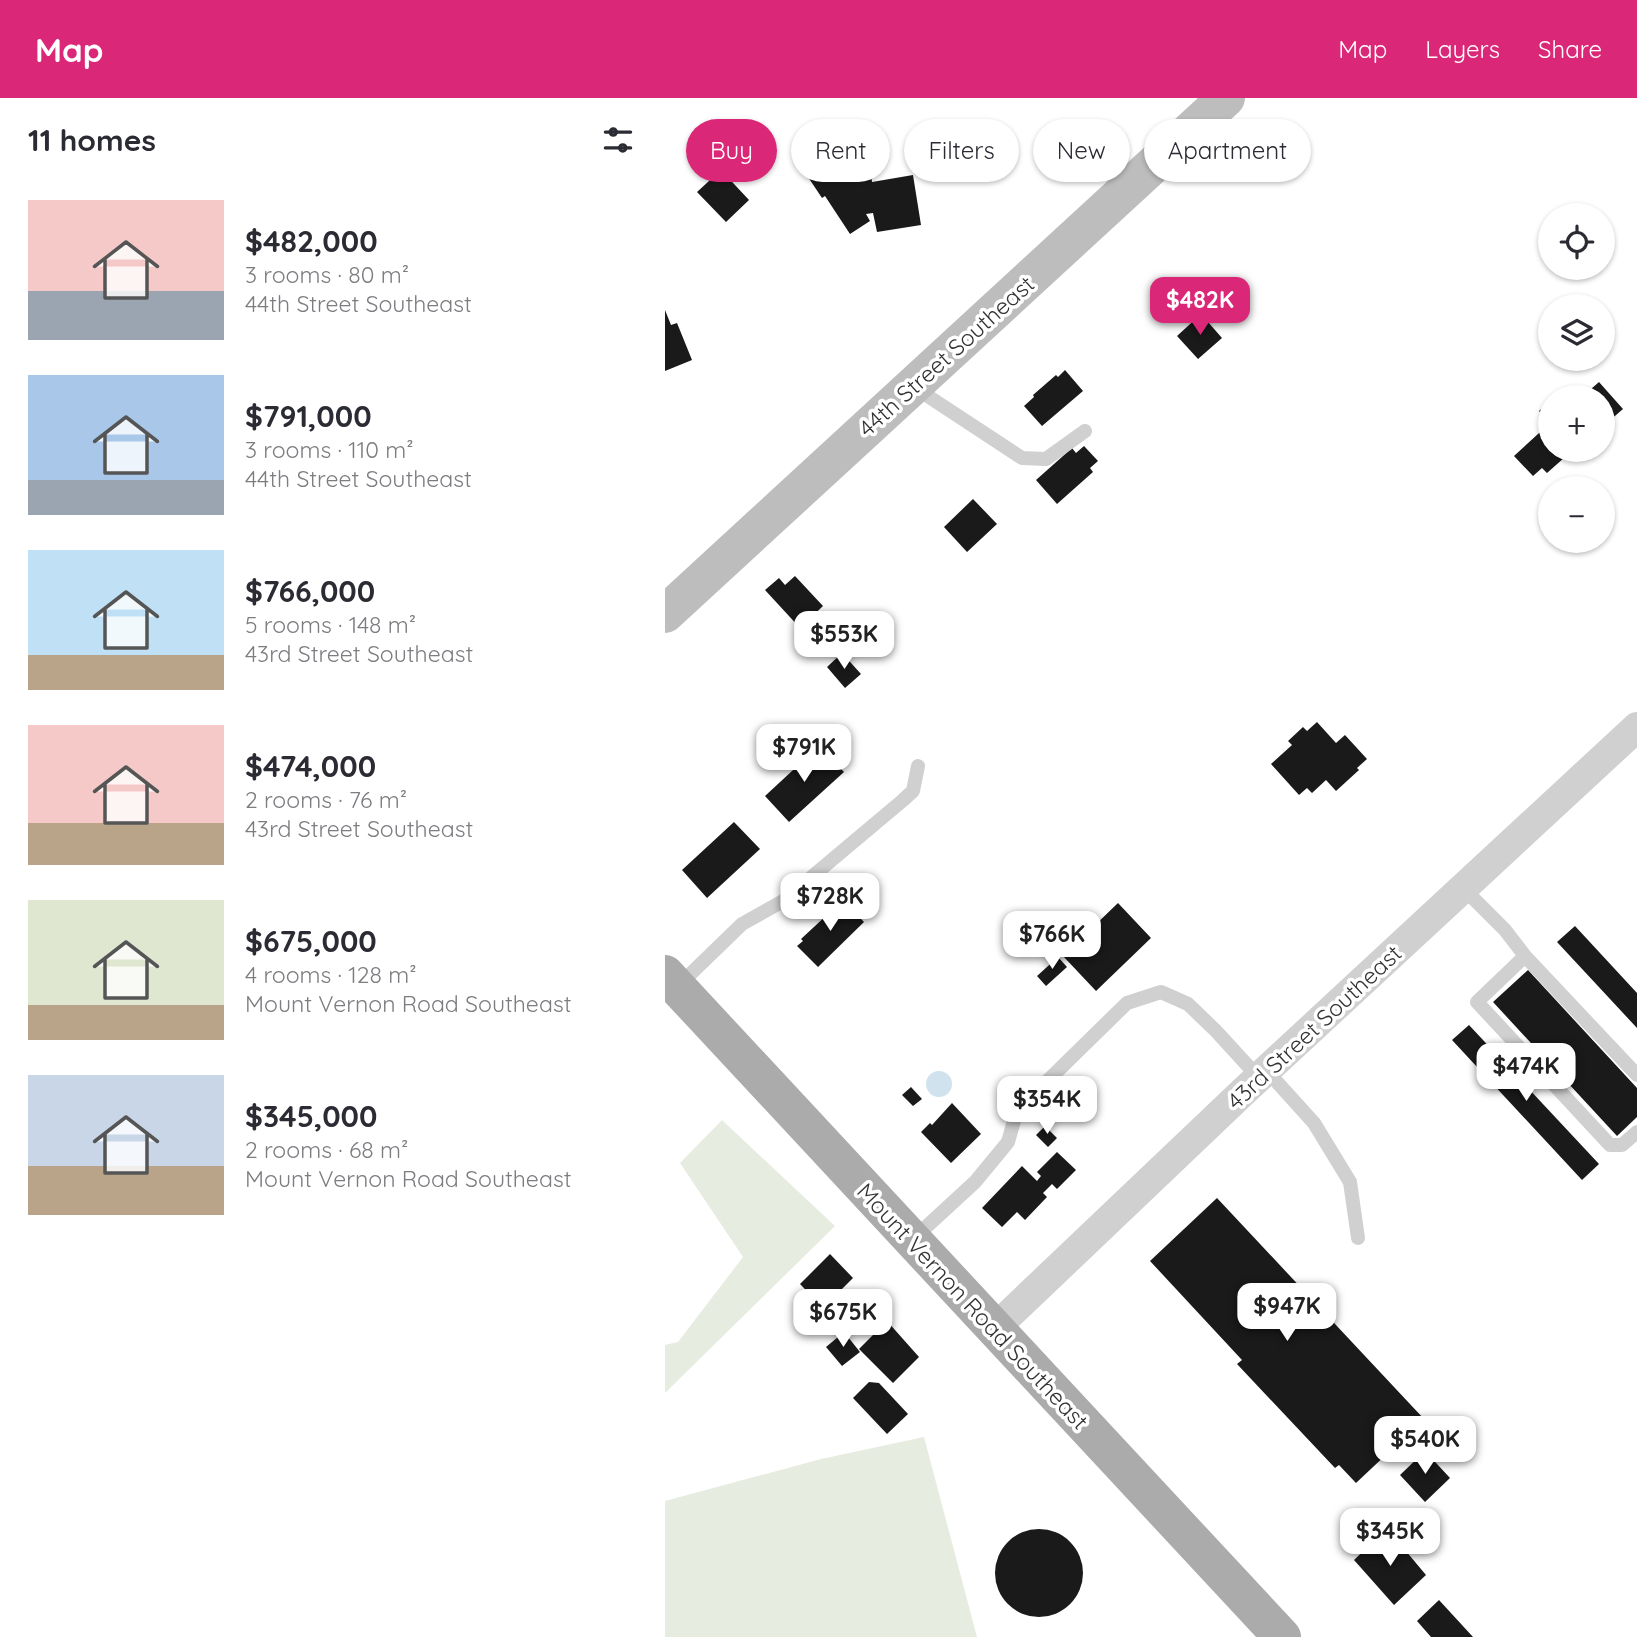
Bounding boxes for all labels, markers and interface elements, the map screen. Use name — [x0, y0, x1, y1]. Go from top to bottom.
text: Map — [35, 29, 103, 70]
text: Map — [1338, 34, 1387, 64]
text: Layers — [1425, 34, 1500, 64]
text: Share — [1538, 34, 1602, 64]
chip: Buy — [686, 119, 777, 182]
chip: Rent — [791, 119, 890, 182]
chip: Filters — [904, 119, 1019, 182]
chip: New — [1033, 119, 1130, 182]
chip: Apartment — [1144, 119, 1311, 182]
text: 11 homes — [28, 121, 156, 159]
icon: filters — [599, 121, 637, 159]
map controls — [1538, 203, 1615, 553]
button: locate — [1538, 203, 1615, 280]
text: $482,000 — [245, 222, 378, 260]
icon: home — [84, 228, 168, 312]
text: 3 rooms · 80 m² — [245, 260, 409, 289]
street label: 44th Street Southeast — [852, 269, 1040, 443]
pin: $482K — [1151, 278, 1249, 337]
text: $482K — [1166, 285, 1234, 314]
text: 44th Street Southeast — [245, 289, 472, 318]
button: layers — [1538, 294, 1615, 371]
button: + — [1538, 385, 1615, 462]
text: $791,000 — [245, 397, 372, 435]
icon: home — [84, 403, 168, 487]
text: 3 rooms · 110 m² — [245, 435, 414, 464]
text: 44th Street Southeast — [245, 464, 472, 493]
button: − — [1538, 476, 1615, 553]
text: $766,000 — [245, 572, 375, 610]
icon: home — [84, 578, 168, 662]
text: 5 rooms · 148 m² — [245, 610, 416, 639]
pin: $553K — [795, 612, 893, 671]
text: $553K — [810, 619, 878, 648]
text: 43rd Street Southeast — [245, 639, 473, 668]
pin: $791K — [755, 724, 853, 784]
text: $791K — [772, 732, 836, 761]
text: $474,000 — [245, 747, 376, 785]
icon: home — [84, 753, 168, 837]
text: 2 rooms · 76 m² — [245, 785, 407, 814]
text: 43rd Street Southeast — [245, 814, 473, 843]
pin: $728K — [781, 874, 879, 933]
text: $728K — [796, 881, 864, 910]
pin: $766K — [1003, 912, 1101, 971]
text: $766K — [1019, 919, 1085, 948]
text: $675,000 — [245, 922, 377, 960]
icon: home — [84, 928, 168, 1012]
street label: 43rd Street Southeast — [1221, 938, 1407, 1115]
text: 4 rooms · 128 m² — [245, 960, 417, 989]
text: Mount Vernon Road Southeast — [245, 989, 571, 1018]
pin: $474K — [1477, 1044, 1575, 1103]
text: $474K — [1493, 1051, 1559, 1080]
pin: $354K — [998, 1076, 1096, 1136]
text: $354K — [1013, 1084, 1081, 1113]
text: $345,000 — [245, 1097, 377, 1135]
icon: home — [84, 1103, 168, 1187]
text: 2 rooms · 68 m² — [245, 1135, 408, 1164]
text: Mount Vernon Road Southeast — [245, 1164, 571, 1193]
street label: Mount Vernon Road Southeast — [851, 1177, 1095, 1435]
pin: $947K — [1238, 1284, 1336, 1343]
pin: $675K — [794, 1290, 892, 1349]
text: $947K — [1253, 1291, 1321, 1320]
text: $675K — [809, 1297, 877, 1326]
pin: $540K — [1376, 1416, 1474, 1476]
text: $540K — [1390, 1424, 1460, 1453]
pin: $345K — [1341, 1508, 1439, 1568]
text: $345K — [1356, 1516, 1424, 1545]

